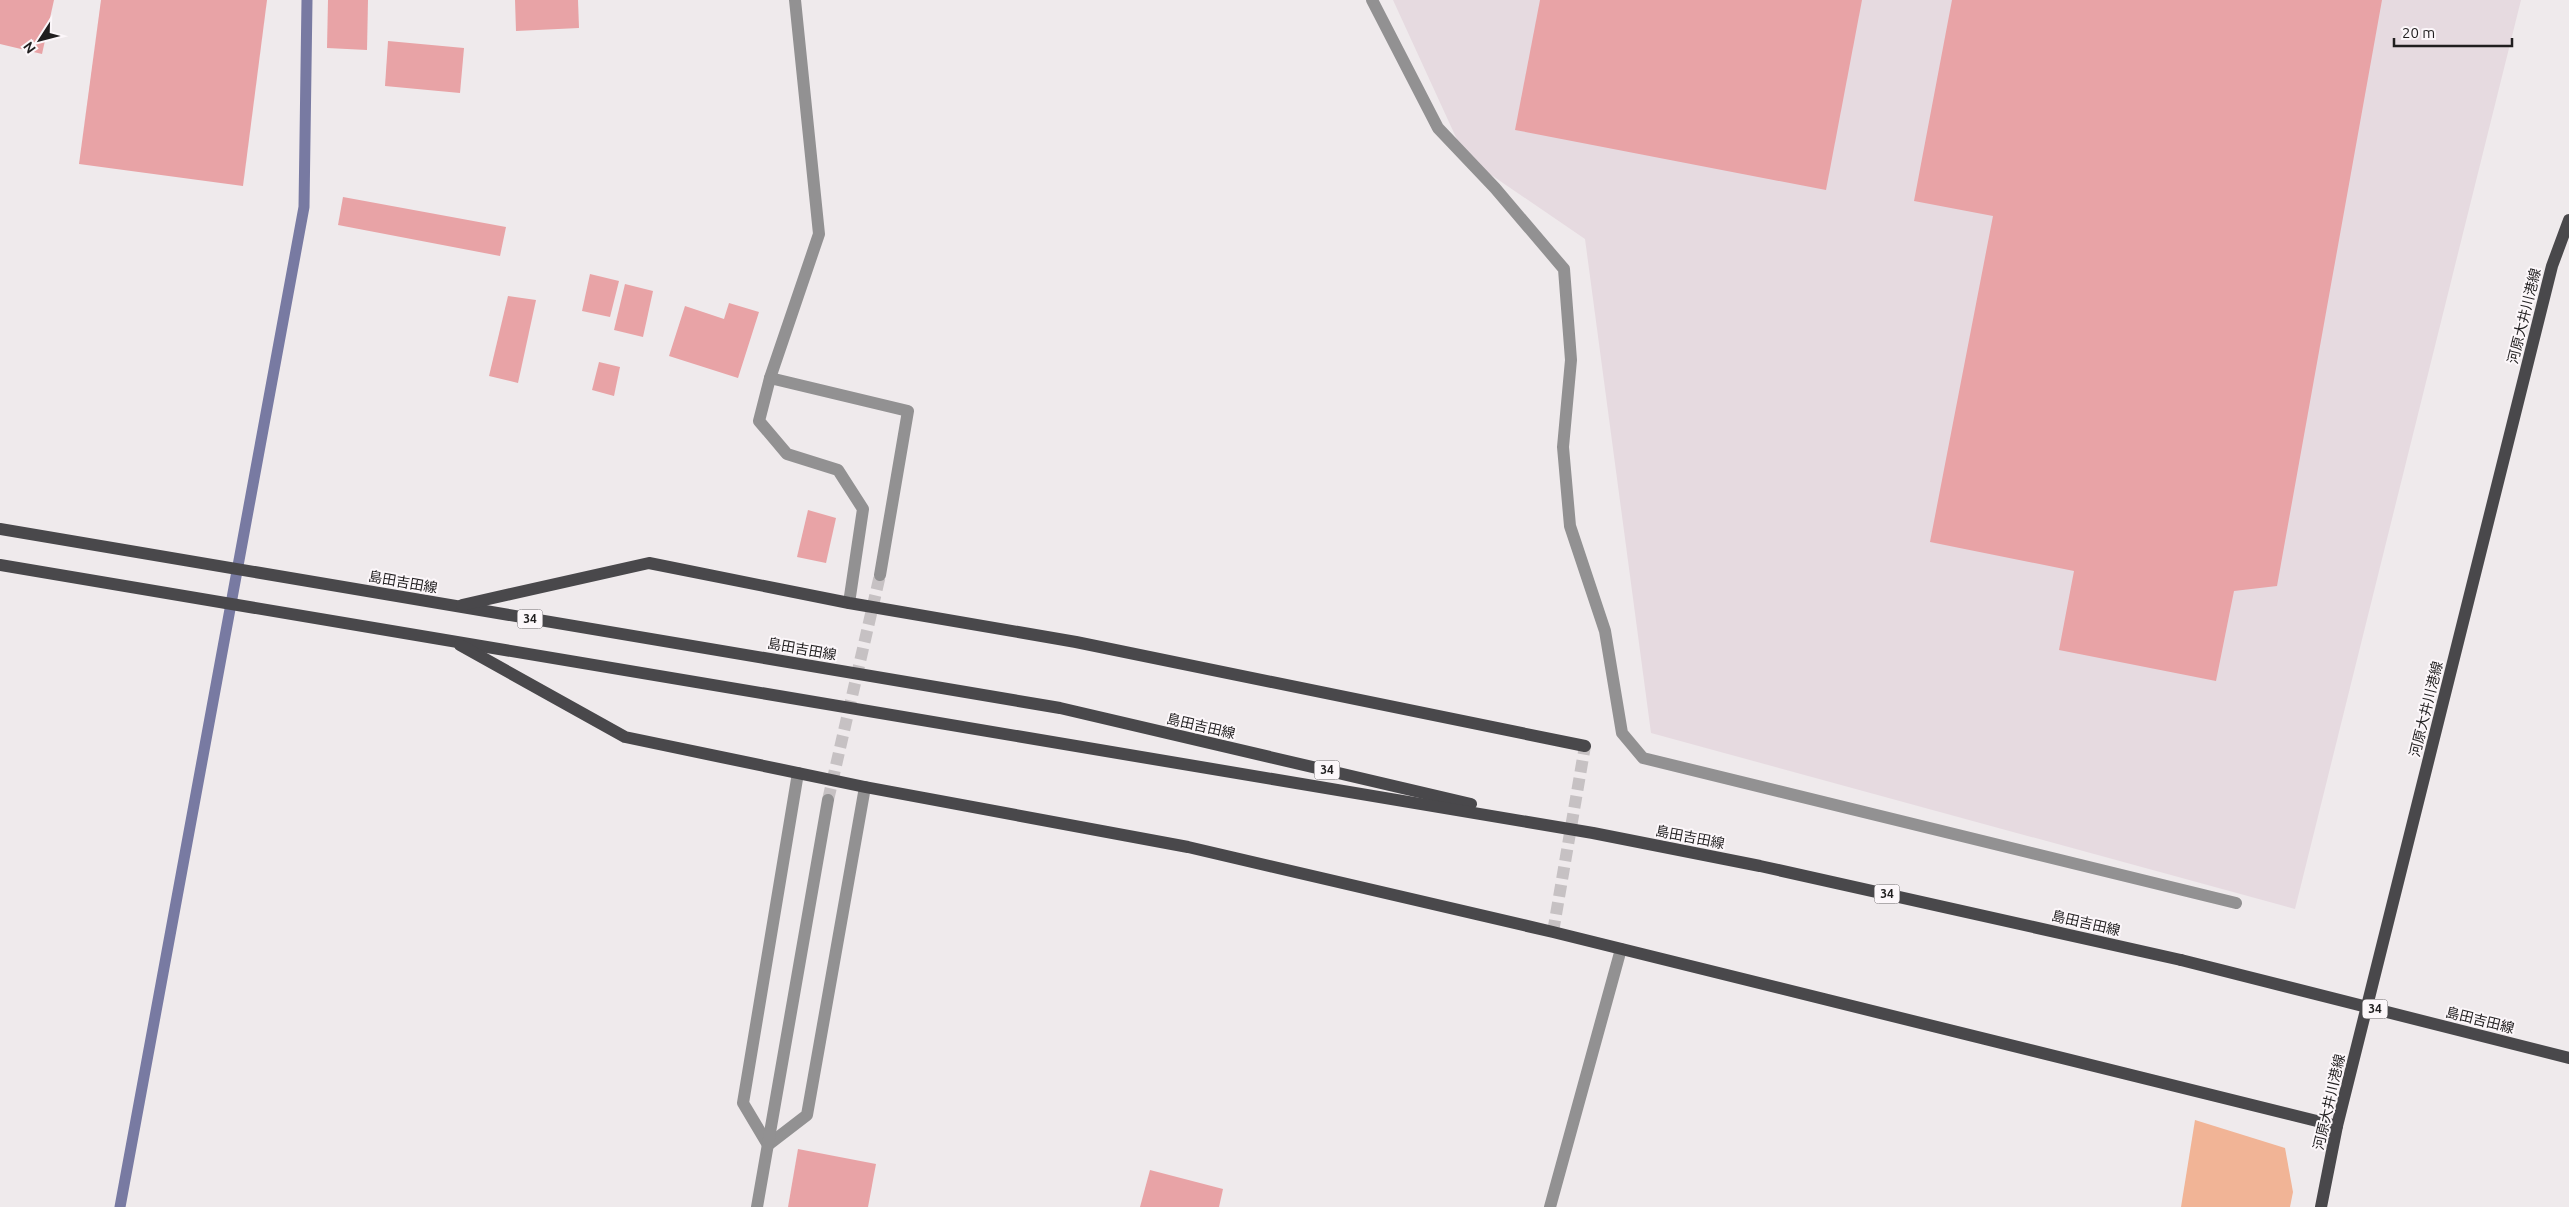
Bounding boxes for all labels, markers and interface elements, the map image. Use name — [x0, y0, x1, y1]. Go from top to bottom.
north arrow — [15, 15, 65, 65]
scale bar — [2394, 15, 2512, 47]
text: 20 m — [2402, 24, 2435, 41]
text: N — [20, 39, 39, 57]
street label: 河原大井川港線 — [2504, 267, 2544, 365]
street label: 島田吉田線 — [367, 568, 439, 596]
road number: 34 — [518, 610, 542, 628]
street label: 島田吉田線 — [766, 635, 838, 663]
street label: 河原大井川港線 — [2406, 660, 2446, 758]
street label: 島田吉田線 — [1165, 710, 1237, 742]
road number: 34 — [1314, 760, 1340, 780]
street label: 島田吉田線 — [1654, 822, 1726, 852]
road number: 34 — [1874, 884, 1900, 904]
street label: 島田吉田線 — [2050, 907, 2122, 939]
road number: 34 — [2362, 1000, 2388, 1019]
street label: 島田吉田線 — [2444, 1004, 2516, 1036]
street label: 河原大井川港線 — [2310, 1052, 2348, 1152]

